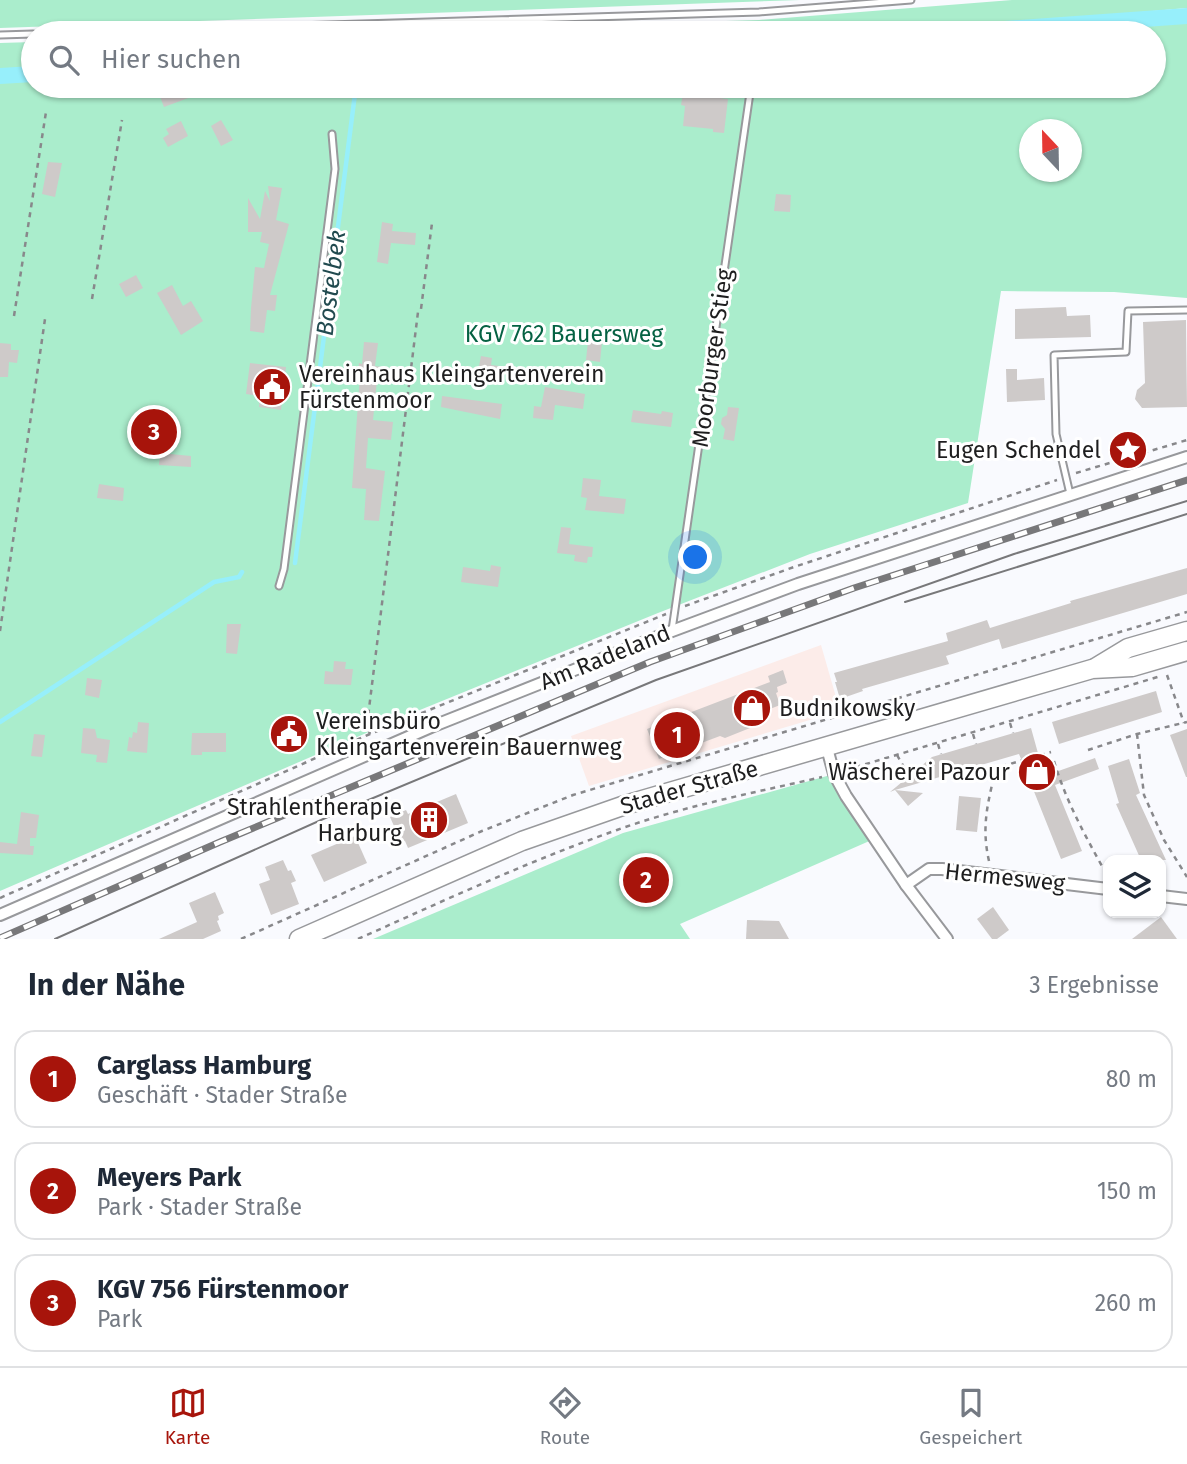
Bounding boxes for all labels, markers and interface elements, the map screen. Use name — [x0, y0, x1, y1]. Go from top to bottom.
search box — [21, 21, 1166, 98]
icon: search — [45, 41, 83, 79]
text: Hier suchen — [101, 44, 241, 75]
north arrow — [1019, 119, 1082, 182]
water label: Bostelbek — [311, 229, 351, 337]
street label: Moorburger Stieg — [686, 267, 738, 449]
park label: KGV 762 Bauersweg — [465, 320, 663, 348]
place label: Vereinhaus Kleingartenverein Fürstenmoor — [299, 360, 605, 414]
public building icon: Vereinhaus Kleingartenverein Fürstenmoor — [251, 366, 293, 408]
pin: 3 — [131, 406, 177, 458]
place icon: Eugen Schendel — [1107, 429, 1149, 471]
place label: Eugen Schendel — [936, 436, 1101, 464]
your location — [678, 540, 712, 574]
street label: Am Radeland — [536, 618, 674, 696]
shop icon: Budnikowsky — [731, 687, 773, 729]
place label: Budnikowsky — [779, 694, 916, 722]
place label: Vereinsbüro Kleingartenverein Bauernweg — [316, 707, 622, 761]
pin: 1 — [654, 709, 700, 761]
public building icon: Vereinsbüro Kleingartenverein Bauernweg — [268, 713, 310, 755]
shop icon: Wäscherei Pazour — [1016, 751, 1058, 793]
street label: Stader Straße — [617, 754, 761, 820]
place label: Wäscherei Pazour — [828, 758, 1010, 786]
place label: Strahlentherapie Harburg — [227, 793, 402, 847]
building icon: Strahlentherapie Harburg — [408, 799, 450, 841]
pin: 2 — [623, 854, 669, 906]
map controls — [1103, 855, 1166, 918]
button: layers — [1103, 855, 1166, 918]
street label: Hermesweg — [943, 857, 1067, 897]
text: In der Nähe — [28, 967, 185, 1003]
text: 3 Ergebnisse — [1029, 971, 1159, 999]
text: Carglass Hamburg — [97, 1050, 311, 1081]
text: 1 — [48, 1065, 58, 1093]
text: 80 m — [1106, 1065, 1157, 1093]
text: Geschäft · Stader Straße — [97, 1081, 348, 1109]
text: Meyers Park — [97, 1162, 241, 1193]
text: 2 — [47, 1177, 59, 1205]
text: 150 m — [1097, 1177, 1157, 1205]
text: Park · Stader Straße — [97, 1193, 302, 1221]
text: KGV 756 Fürstenmoor — [97, 1274, 348, 1305]
text: 3 — [47, 1289, 59, 1317]
text: 260 m — [1095, 1289, 1157, 1317]
text: Park — [97, 1305, 142, 1333]
tab: Karte — [165, 1384, 210, 1449]
tab: Route — [540, 1384, 590, 1449]
tab: Gespeichert — [919, 1384, 1022, 1449]

